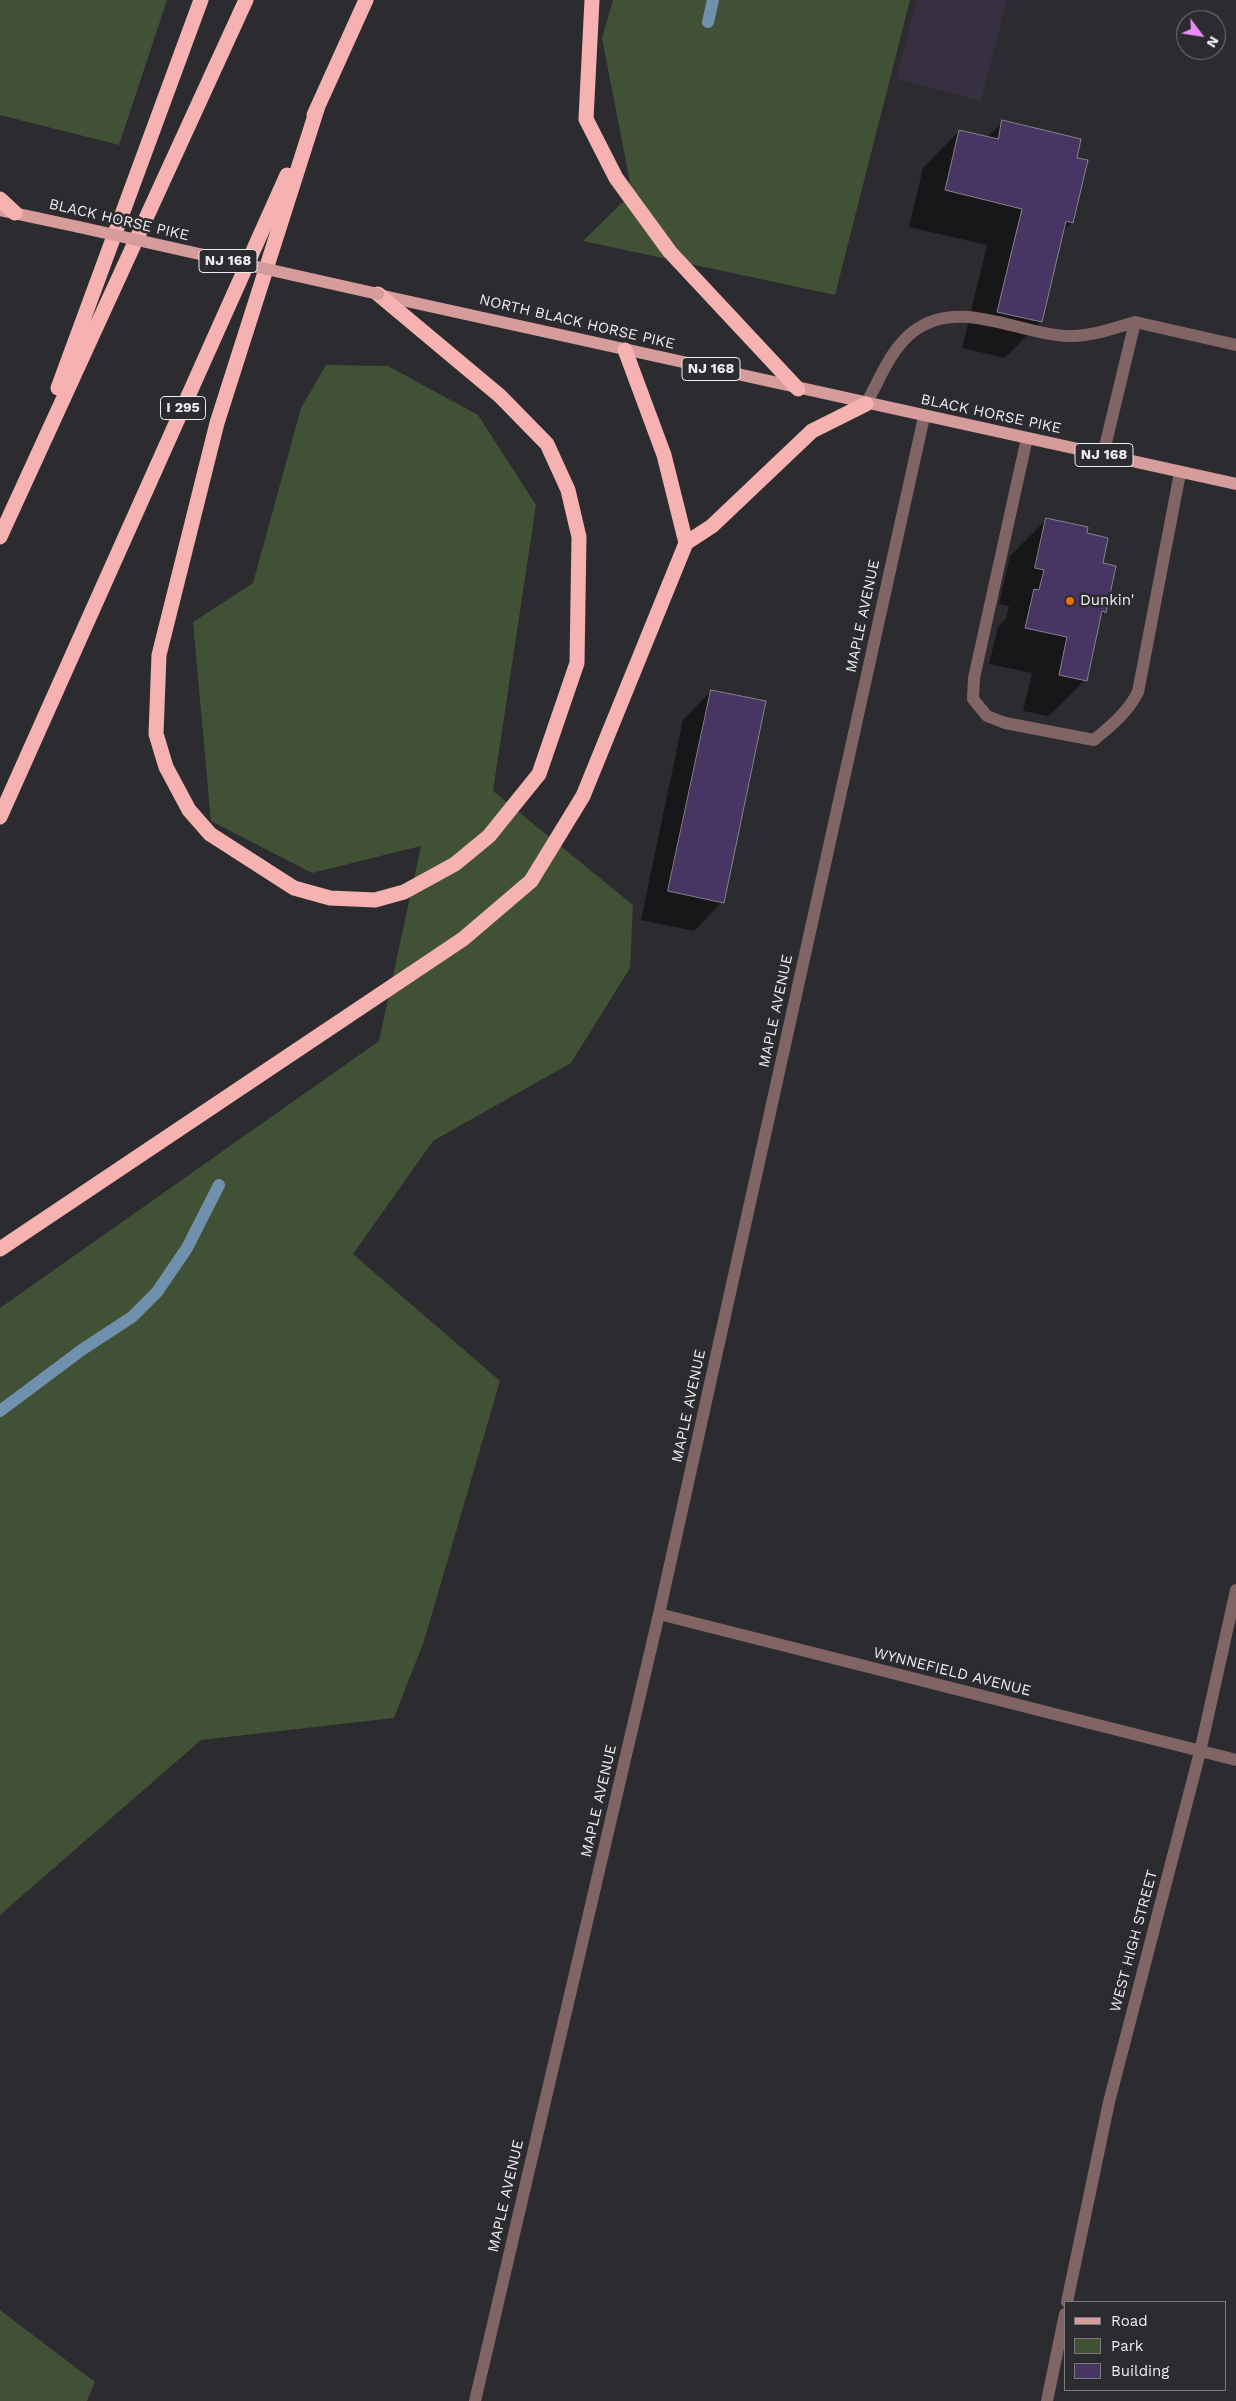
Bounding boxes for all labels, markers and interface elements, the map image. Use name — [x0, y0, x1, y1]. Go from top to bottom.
north arrow — [1176, 10, 1226, 60]
text: N — [1203, 34, 1223, 51]
street label: BLACK HORSE PIKE — [47, 195, 191, 245]
road number: NJ 168 — [199, 250, 257, 272]
street label: NORTH BLACK HORSE PIKE — [477, 291, 677, 353]
road number: NJ 168 — [682, 358, 740, 380]
street label: BLACK HORSE PIKE — [919, 390, 1063, 438]
road number: I 295 — [160, 396, 206, 419]
road number: NJ 168 — [1075, 444, 1133, 466]
street label: MAPLE AVENUE — [842, 558, 884, 674]
place label: Dunkin' — [1080, 592, 1134, 610]
marker: Dunkin' — [1064, 595, 1076, 607]
street label: MAPLE AVENUE — [755, 953, 797, 1069]
street label: MAPLE AVENUE — [668, 1348, 710, 1464]
street label: WYNNEFIELD AVENUE — [871, 1644, 1033, 1700]
street label: MAPLE AVENUE — [577, 1743, 621, 1859]
street label: WEST HIGH STREET — [1106, 1868, 1162, 2014]
street label: MAPLE AVENUE — [484, 2138, 528, 2254]
legend — [1064, 2301, 1226, 2391]
text: Road — [1111, 2312, 1148, 2330]
text: Park — [1111, 2337, 1143, 2355]
text: Building — [1111, 2362, 1169, 2380]

